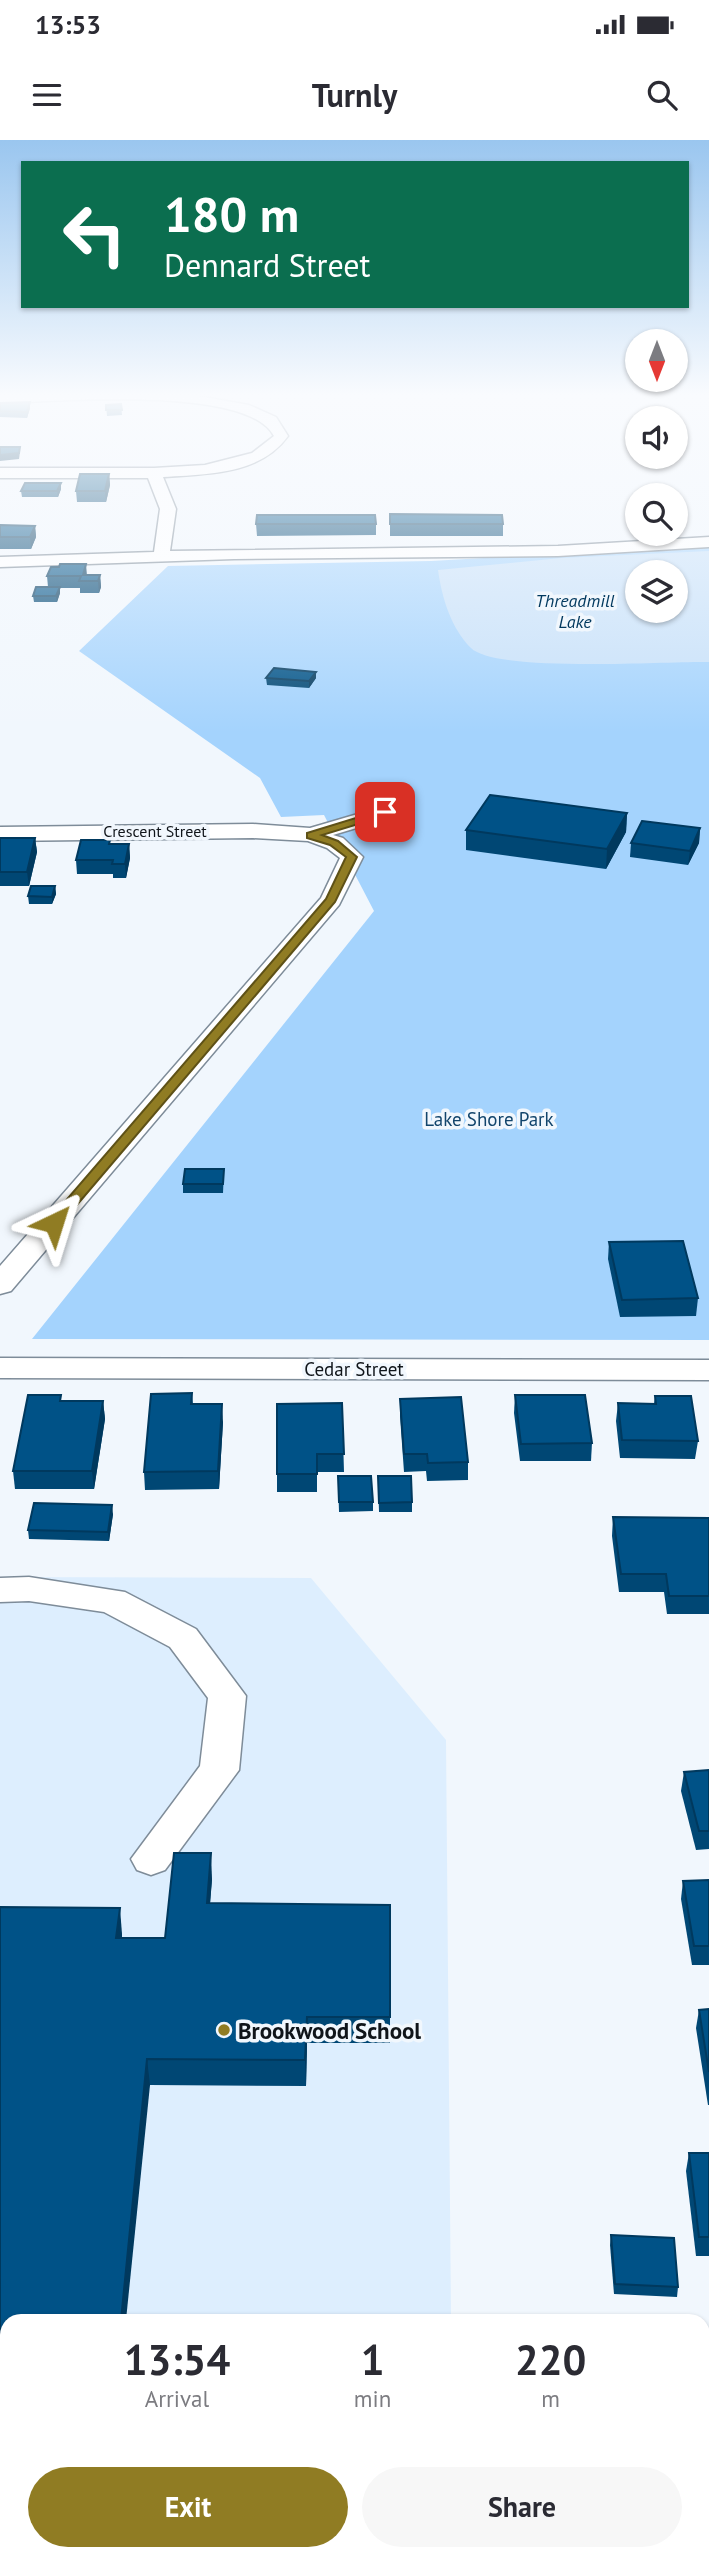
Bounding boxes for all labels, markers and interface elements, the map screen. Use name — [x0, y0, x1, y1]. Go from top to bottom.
text: 13:53 — [35, 8, 101, 41]
text: Turnly — [312, 74, 397, 116]
icon: menu — [28, 76, 66, 114]
icon: search — [643, 76, 681, 114]
text: 180 m — [164, 182, 299, 246]
icon: left — [49, 189, 140, 280]
text: Dennard Street — [164, 244, 370, 286]
north arrow — [625, 329, 688, 392]
map controls — [625, 329, 688, 623]
button: sound — [625, 406, 688, 469]
button: search — [625, 483, 688, 546]
button: layers — [625, 560, 688, 623]
water label: Threadmill Lake — [535, 589, 615, 633]
pin — [355, 782, 415, 842]
icon: arrive — [366, 793, 404, 831]
street label: Crescent Street — [103, 821, 207, 841]
park label: Lake Shore Park — [424, 1107, 554, 1131]
position arrow — [17, 1186, 91, 1260]
street label: Cedar Street — [304, 1357, 404, 1381]
place label: Brookwood School — [238, 2016, 421, 2045]
marker: Brookwood School — [216, 2022, 232, 2038]
text: 13:54 — [124, 2332, 230, 2387]
text: 1 — [361, 2332, 384, 2387]
text: 220 — [515, 2332, 586, 2387]
text: Arrival — [145, 2384, 209, 2413]
text: min — [354, 2384, 391, 2413]
text: m — [541, 2384, 560, 2413]
button: Exit — [28, 2467, 348, 2547]
button: Share — [362, 2467, 682, 2547]

